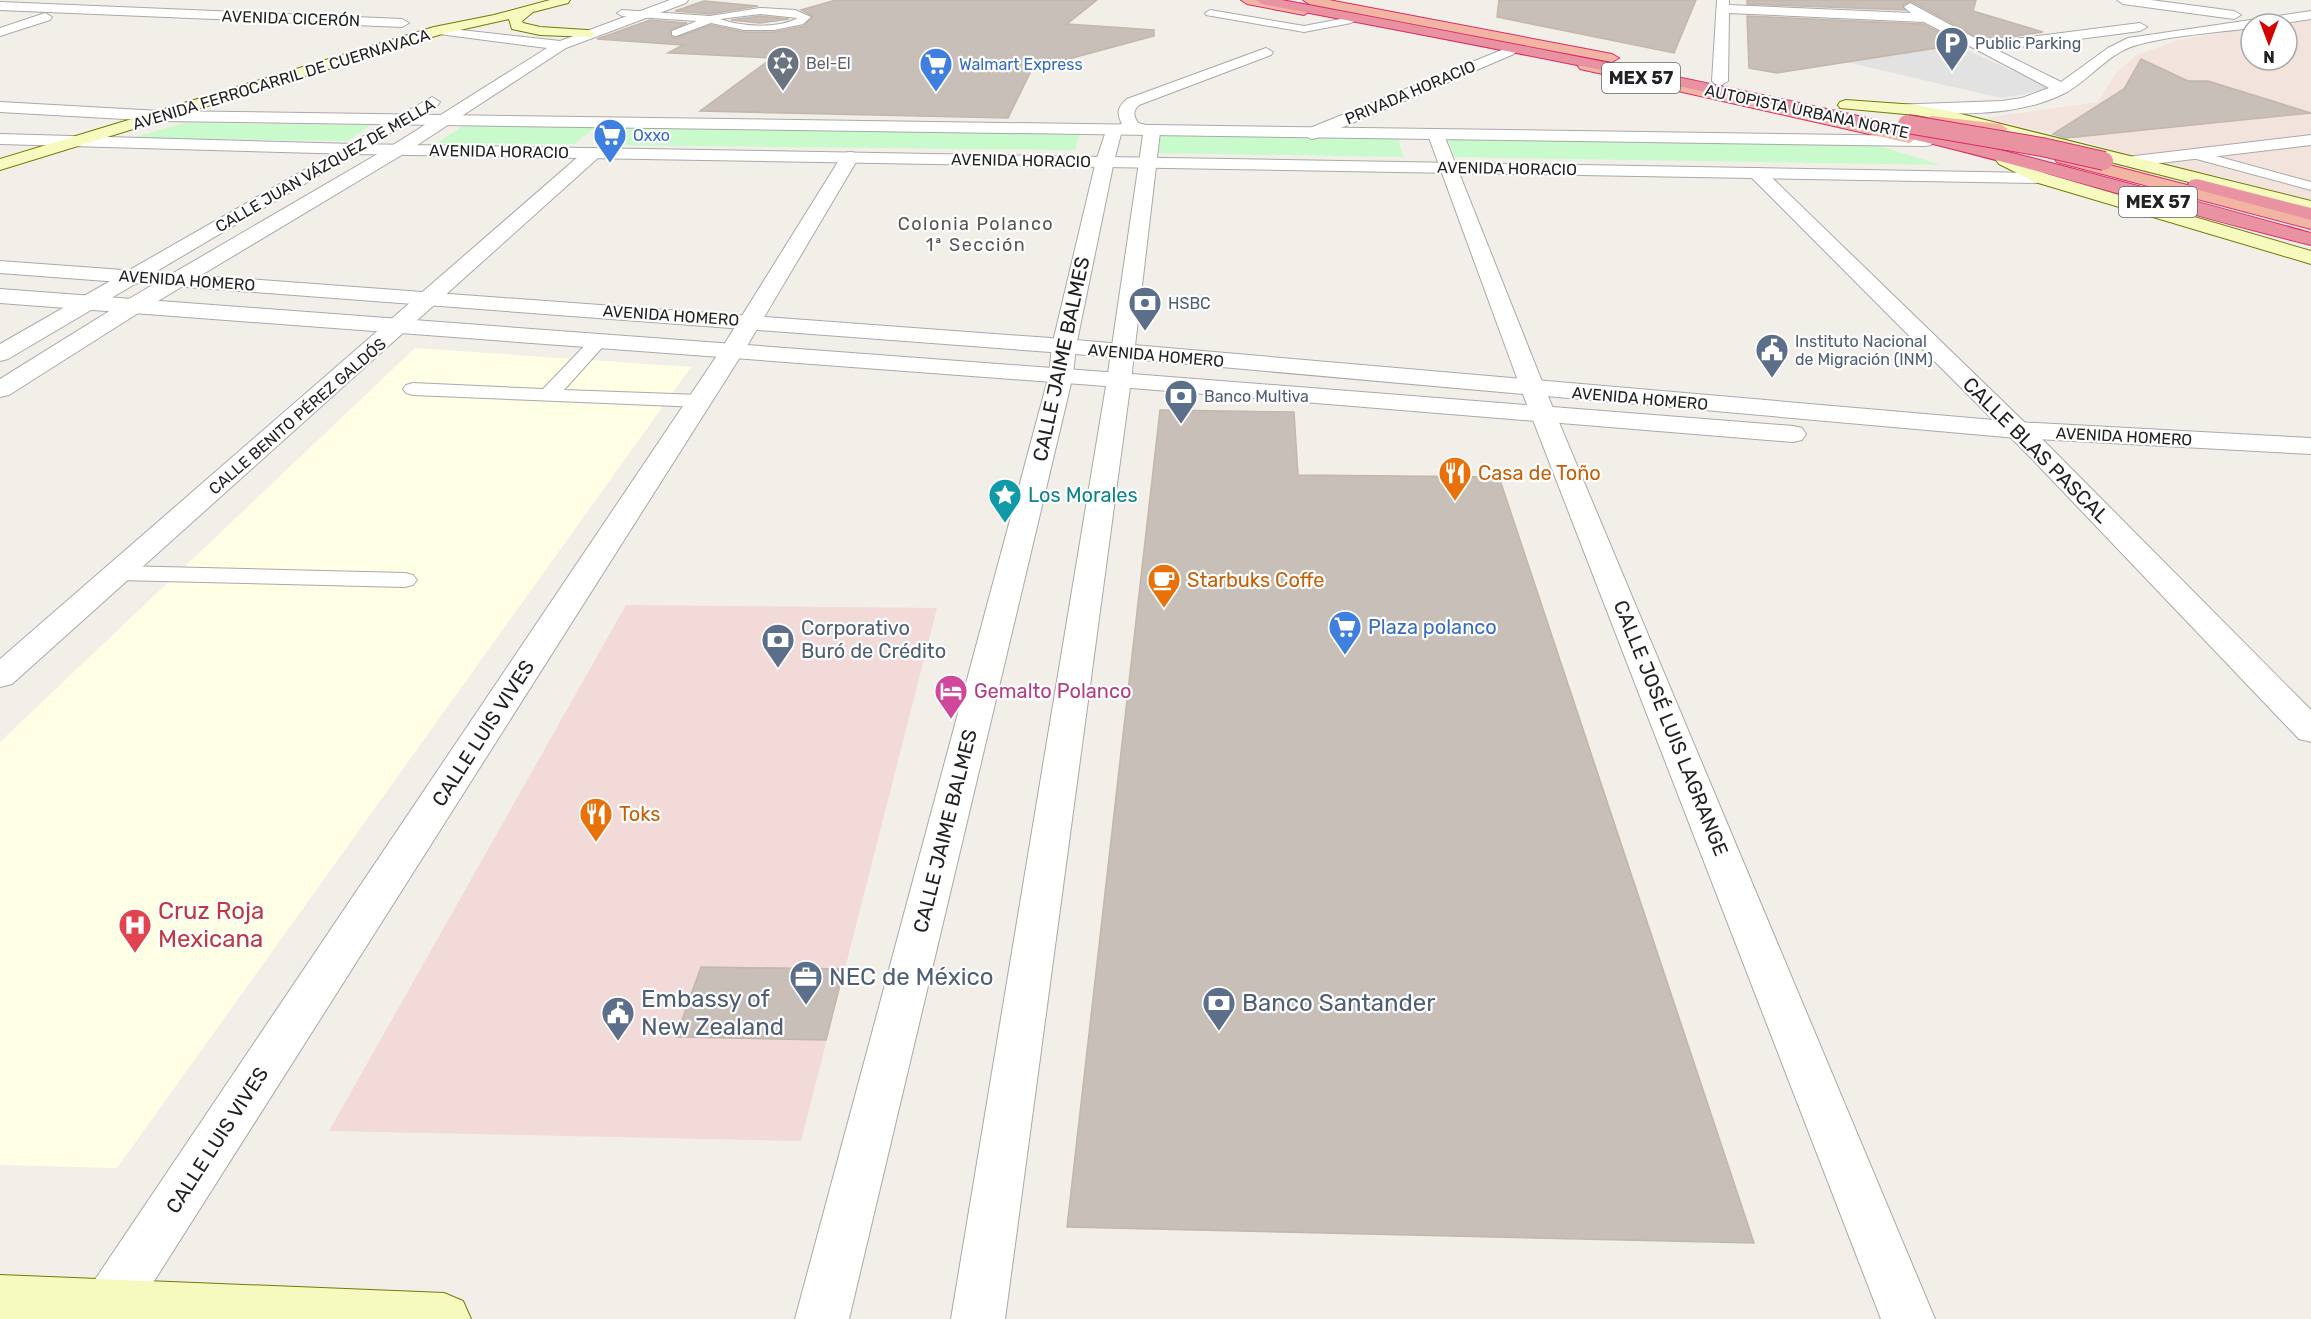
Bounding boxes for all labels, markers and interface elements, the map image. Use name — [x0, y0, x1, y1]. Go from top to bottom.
street label: AVENIDA CICERÓN — [221, 6, 361, 30]
north arrow — [2239, 12, 2299, 72]
street label: AVENIDA FERROCARRIL DE CUERNAVACA — [130, 25, 432, 134]
parking icon: Public Parking — [1934, 25, 1970, 72]
place label: Public Parking — [1975, 34, 2081, 53]
synagogue icon: Bel-El — [765, 45, 801, 92]
supermarket icon: Walmart Express — [918, 46, 954, 93]
text: N — [2263, 47, 2275, 66]
place label: Bel-El — [806, 54, 851, 73]
place label: Walmart Express — [959, 55, 1083, 74]
street label: PRIVADA HORACIO — [1342, 56, 1478, 128]
road number: MEX 57 — [1602, 63, 1680, 93]
street label: AUTOPISTA URBANA NORTE — [1703, 81, 1911, 142]
street label: CALLE JUAN VÁZQUEZ DE MELLA — [212, 94, 439, 236]
supermarket icon: Oxxo — [592, 117, 628, 164]
place label: Oxxo — [633, 126, 670, 145]
street label: AVENIDA HORACIO — [429, 141, 569, 162]
street label: AVENIDA HORACIO — [951, 150, 1091, 171]
street label: AVENIDA HORACIO — [1437, 158, 1577, 179]
road number: MEX 57 — [2119, 187, 2197, 217]
district label: Colonia Polanco 1ª Sección — [898, 213, 1054, 256]
street label: CALLE JAIME BALMES — [1028, 254, 1094, 464]
street label: AVENIDA HOMERO — [118, 266, 256, 295]
bank icon: HSBC — [1127, 285, 1163, 332]
place label: HSBC — [1168, 294, 1211, 313]
street label: AVENIDA HOMERO — [602, 301, 740, 330]
public building icon: Instituto Nacional de Migración (INM) — [1754, 332, 1790, 379]
place label: Instituto Nacional de Migración (INM) — [1795, 332, 1933, 369]
street label: CALLE BENITO PÉREZ GALDÓS — [204, 333, 390, 498]
street label: AVENIDA HOMERO — [1087, 340, 1225, 371]
street label: CALLE BLAS PASCAL — [1958, 372, 2114, 528]
bank icon: Banco Multiva — [1163, 378, 1199, 425]
street label: AVENIDA HOMERO — [1571, 383, 1709, 414]
place label: Banco Multiva — [1204, 387, 1309, 406]
street label: AVENIDA HOMERO — [2055, 423, 2193, 450]
restaurant icon: Casa de Toño — [1437, 455, 1473, 502]
place label: Casa de Toño — [1478, 461, 1601, 485]
place icon: Los Morales — [987, 477, 1023, 524]
place label: Los Morales — [1028, 483, 1138, 507]
cafe icon: Starbuks Coffe — [1146, 562, 1182, 609]
place label: Starbuks Coffe — [1187, 568, 1325, 592]
street label: CALLE JOSÉ LUIS LAGRANGE — [1609, 597, 1733, 859]
supermarket icon: Plaza polanco — [1327, 609, 1363, 656]
place label: Plaza polanco — [1368, 615, 1497, 639]
place label: Corporativo Buró de Crédito — [801, 616, 946, 663]
bank icon: Corporativo Buró de Crédito — [760, 622, 796, 669]
street label: CALLE LUIS VIVES — [427, 655, 539, 811]
hotel icon: Gemalto Polanco — [933, 673, 969, 720]
place label: Gemalto Polanco — [974, 679, 1131, 703]
street label: CALLE JAIME BALMES — [908, 727, 982, 935]
restaurant icon: Toks — [578, 796, 614, 843]
place label: Toks — [619, 802, 660, 826]
place label: Cruz Roja Mexicana — [158, 897, 264, 953]
hospital icon: Cruz Roja Mexicana — [117, 907, 153, 954]
office icon: NEC de México — [788, 959, 824, 1006]
place label: NEC de México — [829, 963, 994, 991]
place label: Embassy of New Zealand — [641, 985, 784, 1041]
bank icon: Banco Santander — [1201, 985, 1237, 1032]
place label: Banco Santander — [1242, 989, 1435, 1017]
public building icon: Embassy of New Zealand — [600, 995, 636, 1042]
street label: CALLE LUIS VIVES — [161, 1062, 273, 1218]

